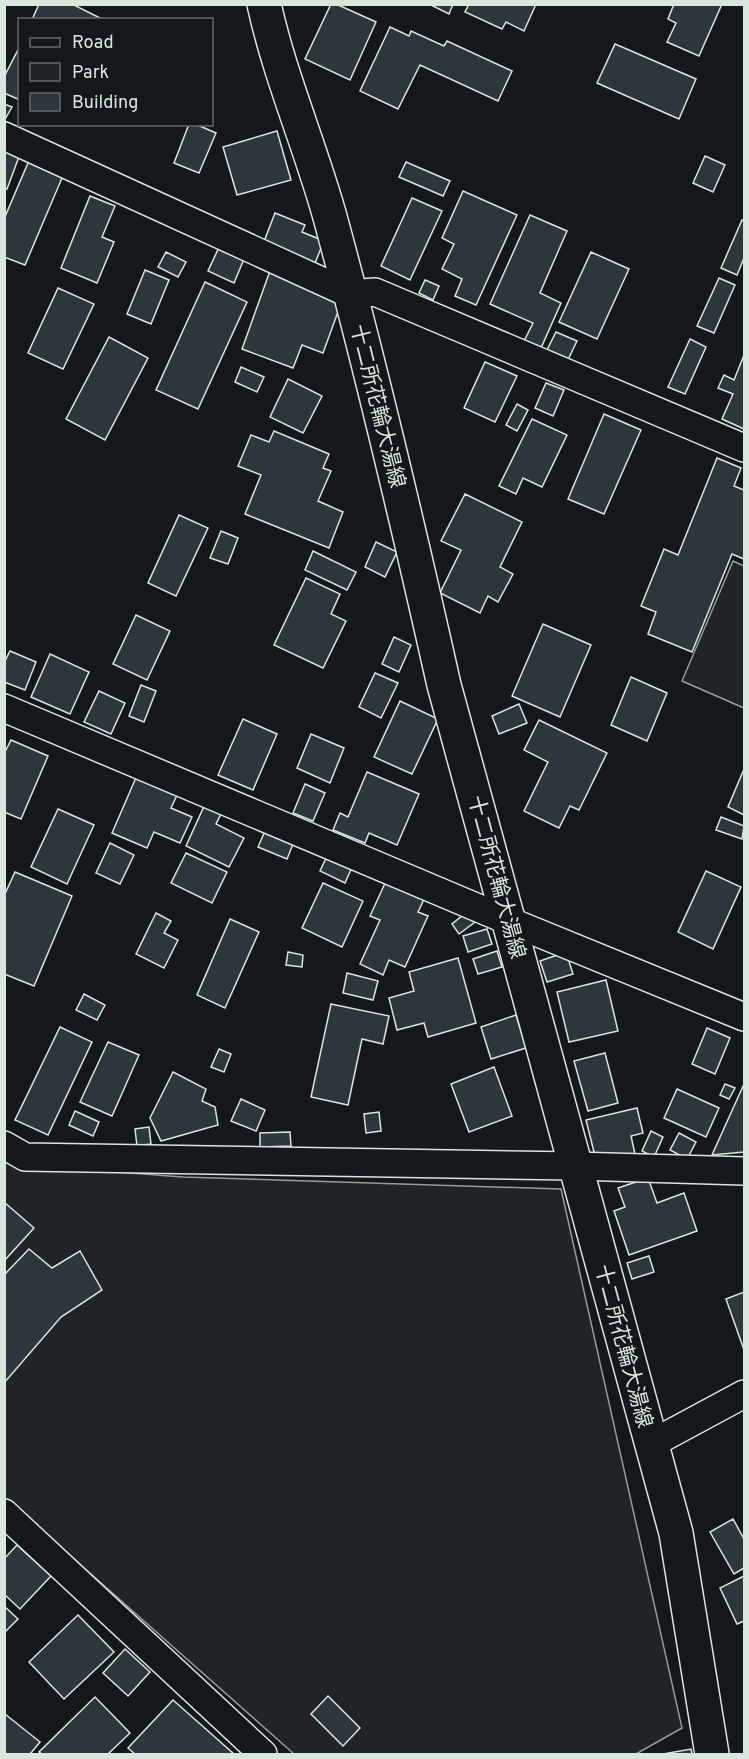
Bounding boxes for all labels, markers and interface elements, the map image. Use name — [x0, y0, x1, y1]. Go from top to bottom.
legend — [18, 18, 213, 126]
text: Road — [72, 32, 114, 55]
text: Park — [72, 62, 109, 85]
text: Building — [72, 92, 138, 115]
street label: 十二所花輪大湯線 — [343, 322, 410, 491]
street label: 十二所花輪大湯線 — [461, 793, 530, 962]
street label: 十二所花輪大湯線 — [588, 1262, 657, 1431]

